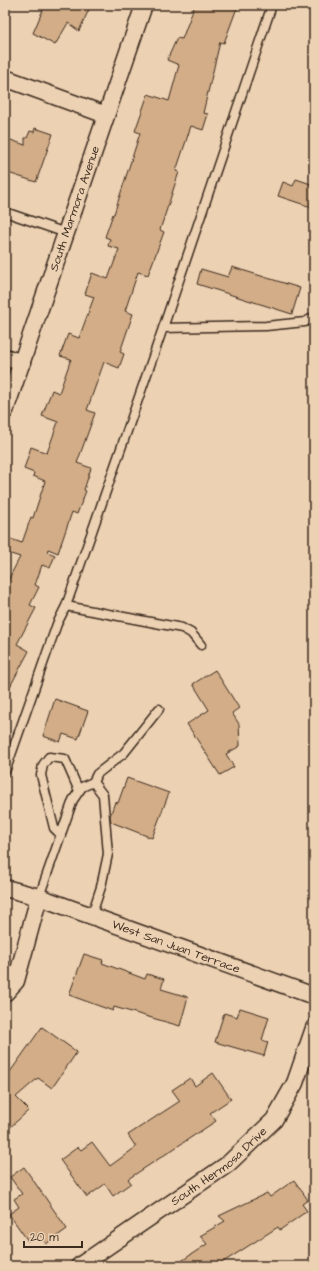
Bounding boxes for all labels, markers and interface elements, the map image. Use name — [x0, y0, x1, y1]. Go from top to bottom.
street label: South Marmora Avenue — [45, 143, 104, 274]
street label: West San Juan Terrace — [110, 916, 243, 978]
street label: South Hermosa Drive — [167, 1123, 271, 1210]
scale bar — [24, 1223, 82, 1249]
text: 20 m — [30, 1229, 59, 1246]

